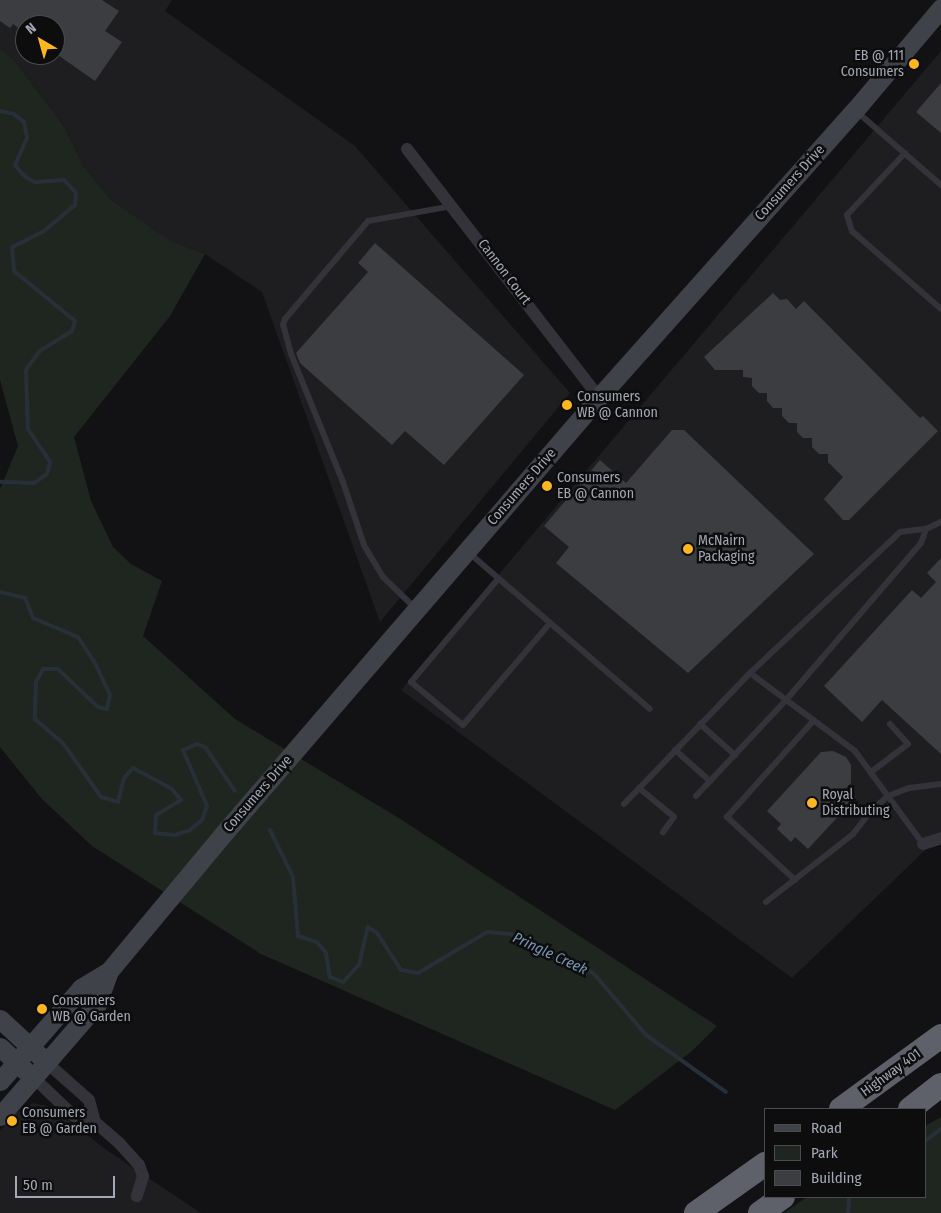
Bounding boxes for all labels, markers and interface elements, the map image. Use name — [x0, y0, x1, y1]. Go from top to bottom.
north arrow — [15, 15, 65, 65]
text: N — [23, 19, 40, 38]
place label: EB @ 111 Consumers — [841, 48, 904, 80]
marker: EB @ 111 Consumers — [908, 58, 920, 70]
street label: Consumers Drive — [752, 142, 828, 224]
street label: Cannon Court — [474, 236, 534, 308]
place label: Consumers WB @ Cannon — [577, 389, 658, 422]
marker: Consumers WB @ Cannon — [561, 399, 573, 411]
street label: Consumers Drive — [484, 445, 560, 529]
place label: Consumers EB @ Cannon — [557, 470, 634, 502]
marker: Consumers EB @ Cannon — [541, 480, 553, 492]
place label: McNairn Packaging — [698, 533, 755, 566]
marker: McNairn Packaging — [682, 543, 694, 555]
street label: Consumers Drive — [220, 752, 296, 836]
place label: Royal Distributing — [822, 787, 889, 820]
marker: Royal Distributing — [806, 797, 818, 809]
water label: Pringle Creek — [510, 929, 590, 979]
place label: Consumers WB @ Garden — [52, 993, 131, 1026]
marker: Consumers WB @ Garden — [36, 1003, 48, 1015]
street label: Highway 401 — [858, 1046, 924, 1100]
place label: Consumers EB @ Garden — [22, 1105, 97, 1138]
legend — [764, 1108, 926, 1198]
marker: Consumers EB @ Garden — [6, 1115, 18, 1127]
text: Road — [811, 1119, 842, 1137]
text: Park — [811, 1144, 838, 1162]
scale bar — [18, 1166, 118, 1198]
text: Building — [811, 1169, 862, 1187]
text: 50 m — [23, 1176, 53, 1194]

